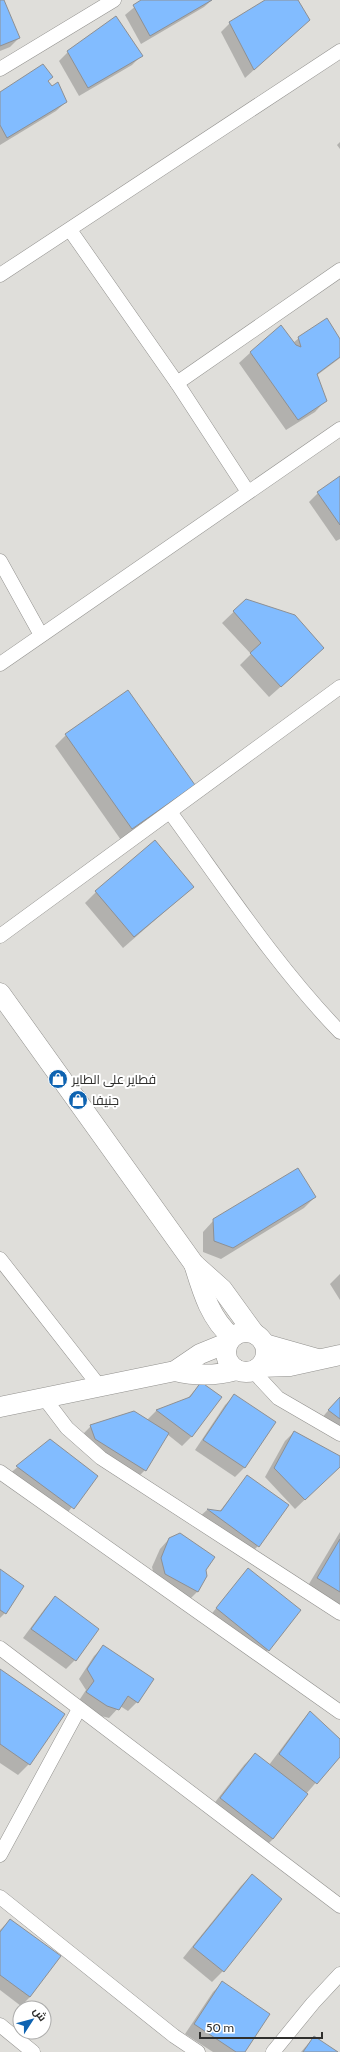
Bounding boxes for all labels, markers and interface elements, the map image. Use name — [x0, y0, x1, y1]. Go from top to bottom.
shop icon: فطاير على الطاير — [47, 1068, 69, 1090]
place label: فطاير على الطاير — [71, 1071, 156, 1087]
shop icon: جنيفا — [67, 1089, 89, 1111]
place label: جنيفا — [92, 1092, 119, 1108]
north arrow — [12, 2000, 52, 2040]
text: ش — [30, 2004, 50, 2024]
scale bar — [200, 2014, 322, 2040]
text: 50 m — [206, 2020, 234, 2035]

